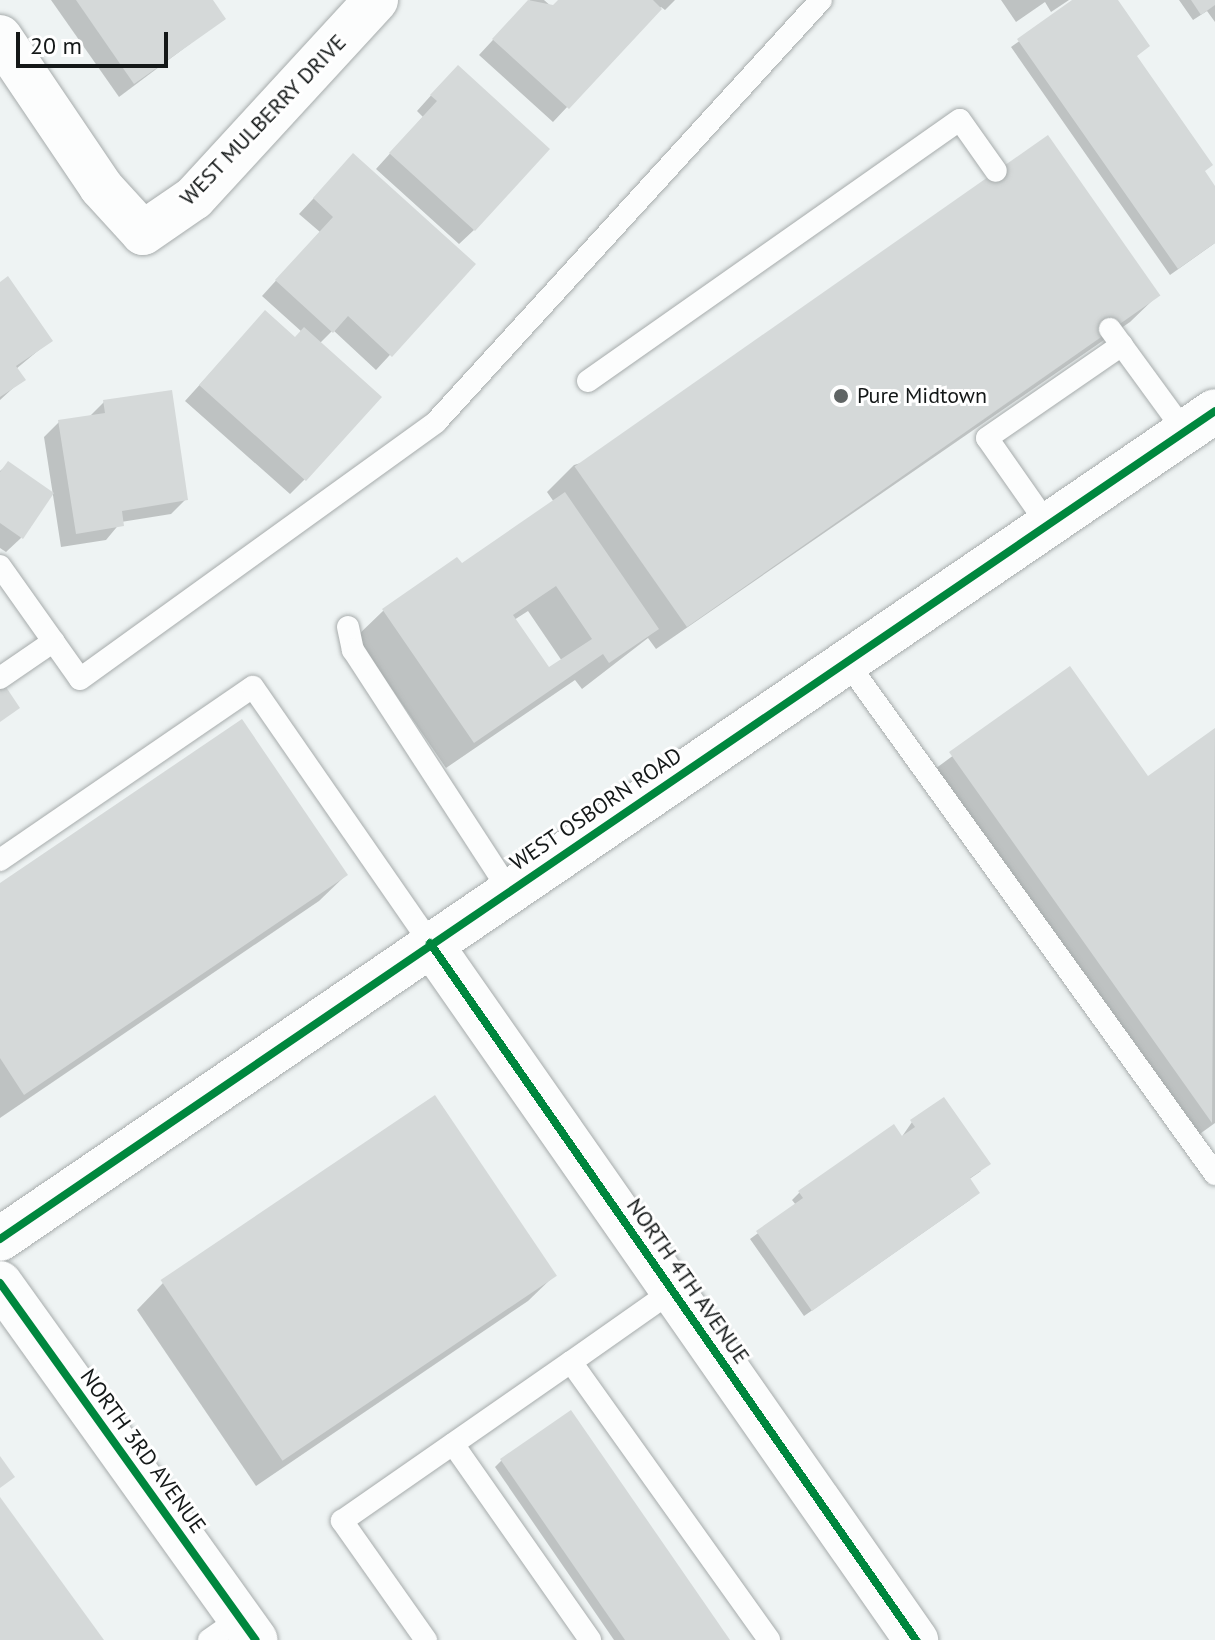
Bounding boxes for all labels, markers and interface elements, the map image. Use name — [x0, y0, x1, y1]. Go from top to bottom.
scale bar — [20, 16, 172, 66]
street label: WEST MULBERRY DRIVE — [174, 29, 352, 211]
text: 20 m — [30, 30, 82, 61]
place label: Pure Midtown — [857, 383, 987, 409]
marker: Pure Midtown — [832, 387, 850, 405]
street label: WEST OSBORN ROAD — [505, 742, 687, 876]
street label: NORTH 4TH AVENUE — [621, 1193, 755, 1369]
street label: NORTH 3RD AVENUE — [74, 1364, 212, 1538]

